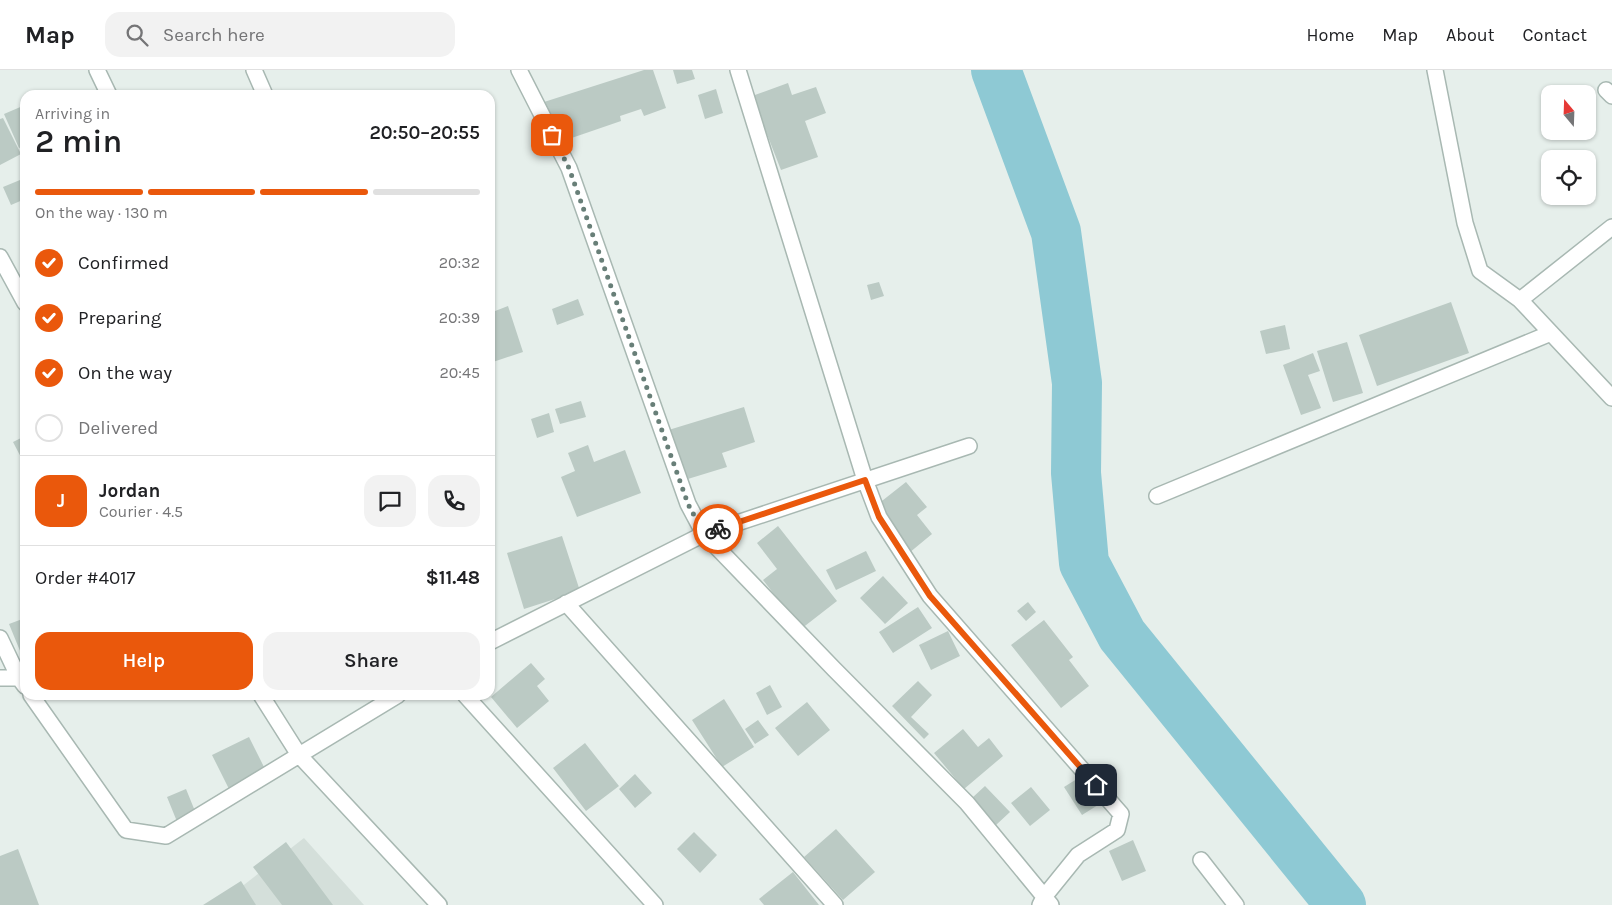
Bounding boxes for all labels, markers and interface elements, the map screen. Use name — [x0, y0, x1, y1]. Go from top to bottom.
search box — [105, 12, 455, 57]
text: Map — [25, 21, 75, 49]
icon: search — [123, 21, 151, 49]
text: Search here — [163, 24, 265, 46]
text: Home — [1306, 24, 1354, 46]
text: Map — [1382, 24, 1418, 46]
text: About — [1446, 24, 1495, 46]
text: Contact — [1523, 24, 1587, 46]
north arrow — [1541, 85, 1596, 140]
map controls — [1541, 85, 1596, 205]
text: Arriving in — [35, 104, 110, 123]
pin — [531, 114, 573, 156]
icon: bag — [538, 121, 566, 149]
text: 20:50–20:55 — [369, 122, 480, 144]
text: 2 min — [35, 123, 122, 160]
button: locate — [1541, 150, 1596, 205]
text: On the way · 130 m — [35, 203, 168, 222]
icon: check — [35, 249, 63, 277]
text: Confirmed — [78, 252, 169, 274]
text: 20:32 — [439, 253, 480, 272]
icon: check — [35, 304, 63, 332]
text: Preparing — [78, 307, 161, 329]
text: 20:39 — [439, 308, 480, 327]
icon: check — [35, 359, 63, 387]
text: On the way — [78, 362, 172, 384]
text: 20:45 — [440, 363, 480, 382]
text: Delivered — [78, 417, 158, 439]
button: chat — [364, 475, 416, 527]
button: phone — [428, 475, 480, 527]
text: Jordan — [99, 480, 160, 502]
text: J — [57, 490, 65, 512]
text: Courier · 4.5 — [99, 502, 183, 521]
courier — [693, 504, 743, 554]
icon: bike — [704, 515, 732, 543]
text: Order #4017 — [35, 567, 136, 589]
text: $11.48 — [426, 567, 480, 589]
button: Help — [35, 632, 253, 690]
button: Share — [263, 632, 480, 690]
pin — [1075, 764, 1117, 806]
icon: home — [1082, 771, 1110, 799]

